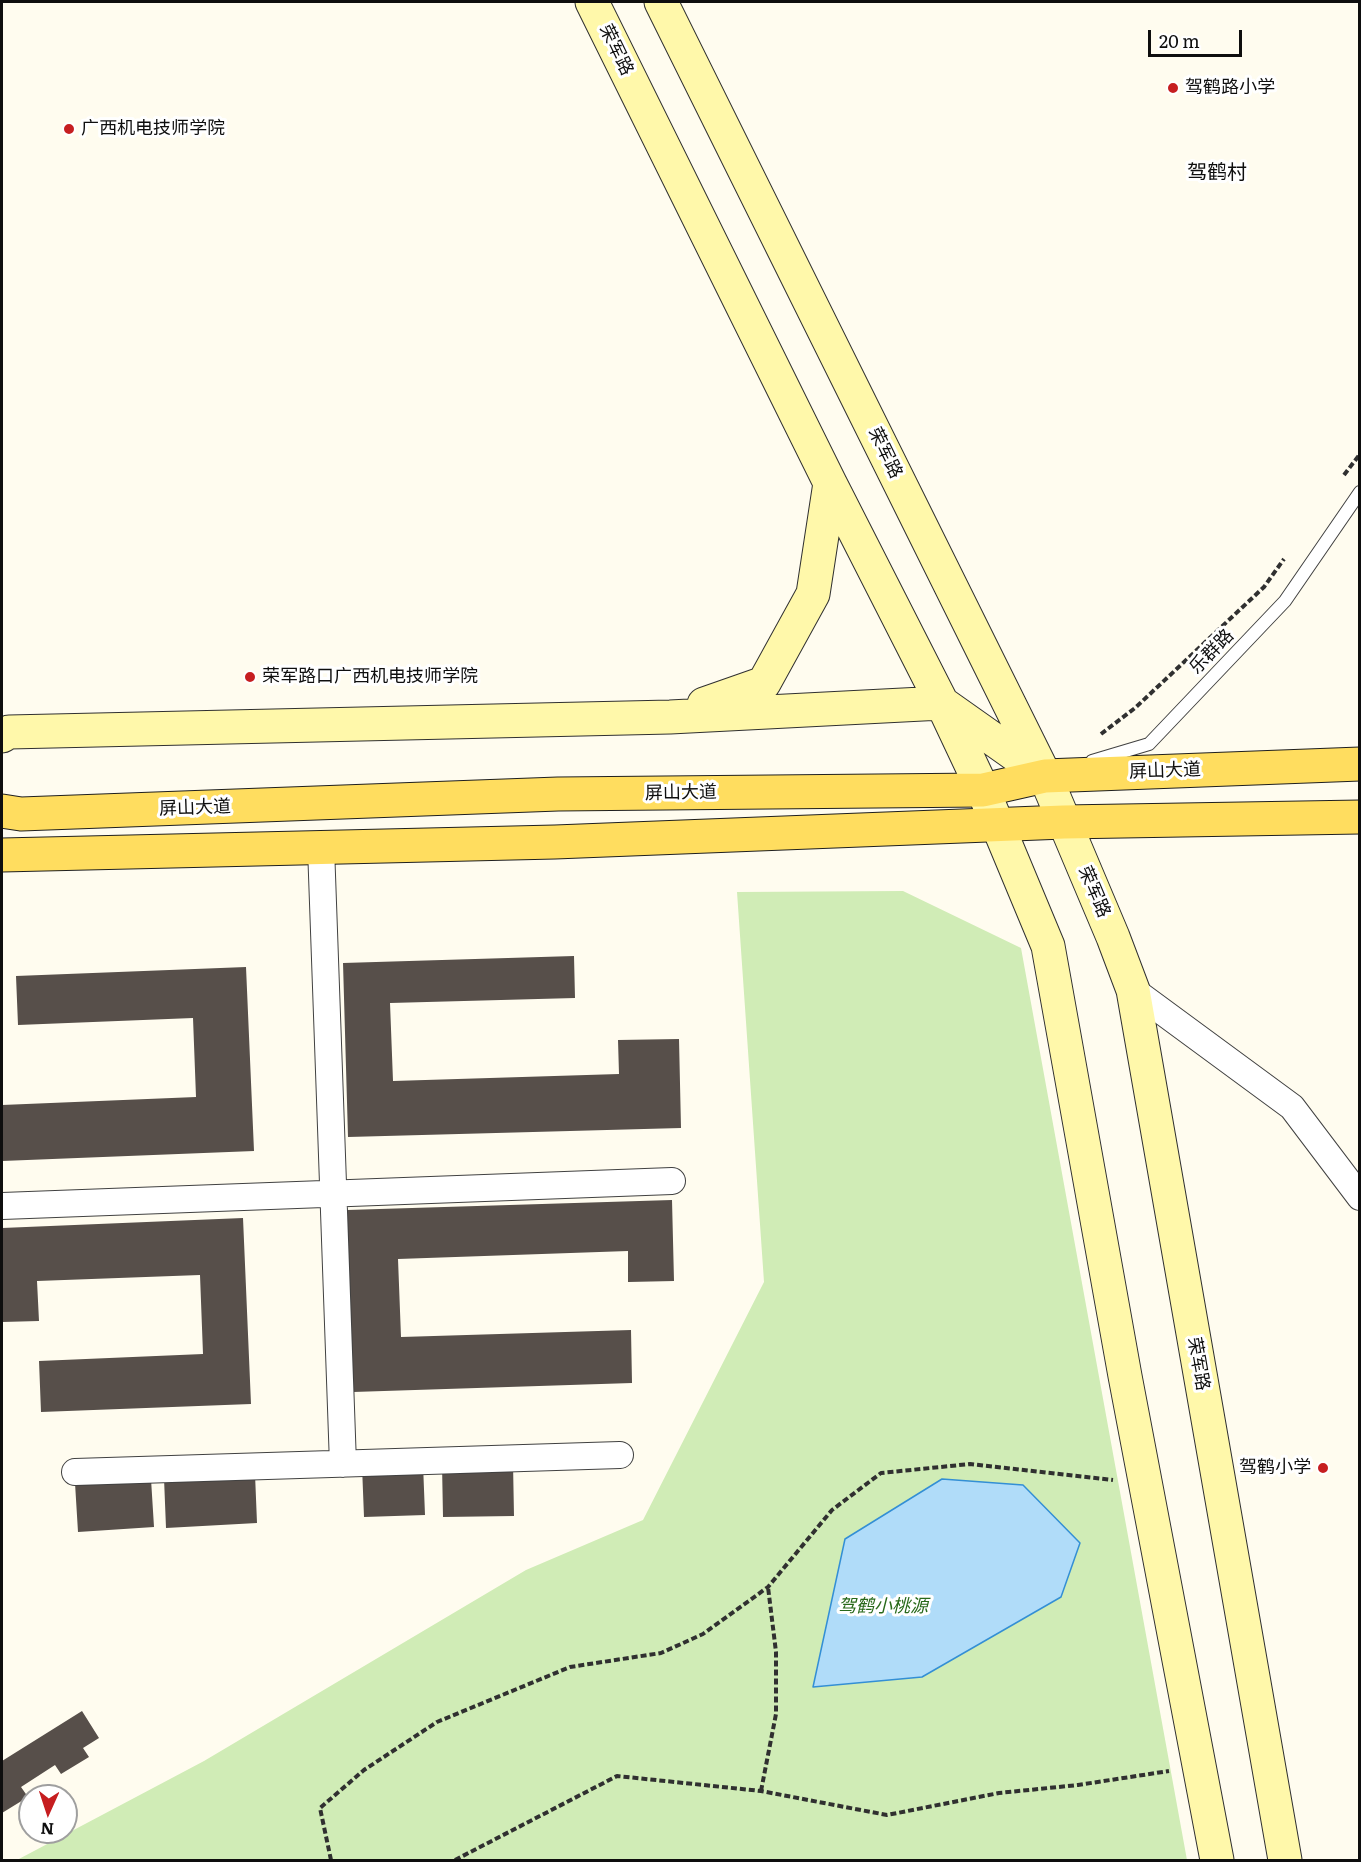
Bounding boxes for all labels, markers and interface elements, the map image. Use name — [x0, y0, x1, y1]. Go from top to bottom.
scale bar — [1151, 18, 1246, 56]
street label: 荣军路 — [594, 21, 638, 79]
text: 20 m — [1159, 27, 1200, 54]
place label: 驾鹤路小学 — [1185, 77, 1275, 99]
marker: 驾鹤路小学 — [1166, 81, 1180, 95]
place label: 广西机电技师学院 — [81, 118, 225, 140]
marker: 广西机电技师学院 — [62, 122, 76, 136]
district label: 驾鹤村 — [1187, 161, 1247, 185]
street label: 荣军路 — [863, 424, 907, 482]
street label: 乐群路 — [1185, 625, 1239, 679]
place label: 荣军路口广西机电技师学院 — [262, 666, 478, 688]
marker: 荣军路口广西机电技师学院 — [243, 670, 257, 684]
street label: 屏山大道 — [1129, 759, 1201, 783]
street label: 屏山大道 — [645, 782, 717, 804]
street label: 屏山大道 — [159, 796, 231, 820]
street label: 荣军路 — [1074, 863, 1114, 921]
street label: 荣军路 — [1183, 1336, 1213, 1392]
place label: 驾鹤小学 — [1239, 1457, 1311, 1479]
marker: 驾鹤小学 — [1316, 1461, 1330, 1475]
park label: 驾鹤小桃源 — [838, 1596, 928, 1618]
north arrow — [18, 1784, 78, 1844]
text: N — [40, 1818, 55, 1842]

